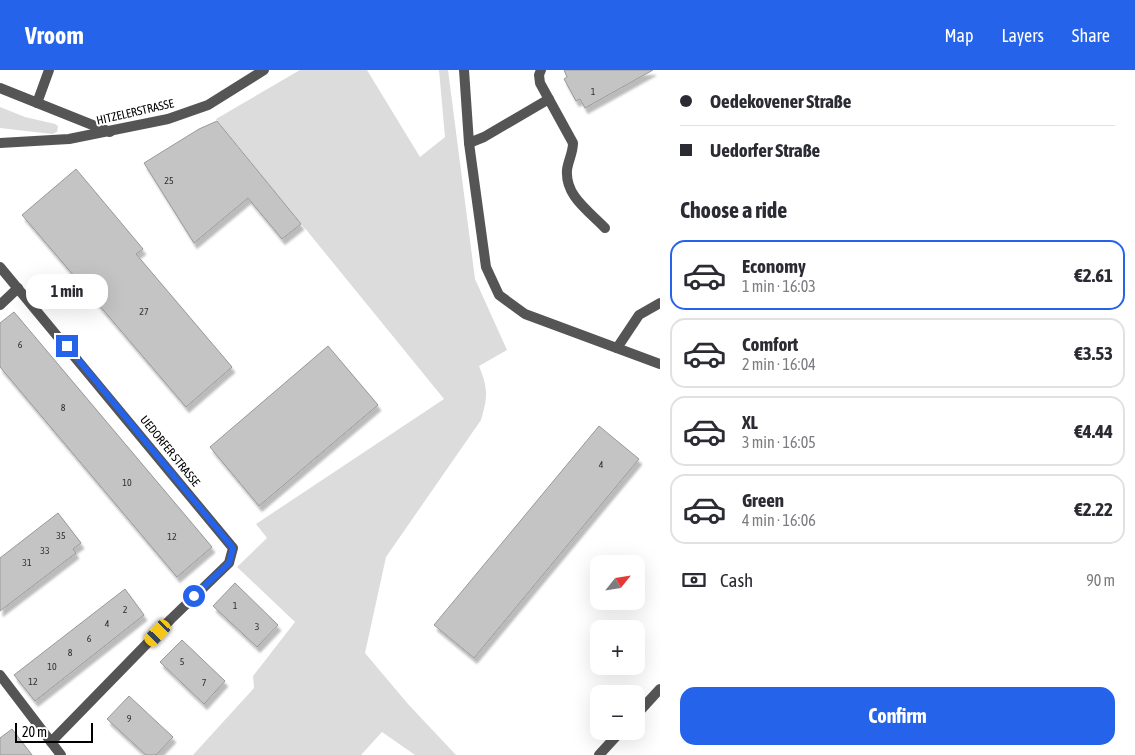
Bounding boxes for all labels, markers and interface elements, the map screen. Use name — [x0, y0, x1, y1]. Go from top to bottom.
text: Vroom — [25, 22, 84, 49]
text: Map — [944, 25, 973, 46]
text: Layers — [1001, 25, 1044, 46]
text: Share — [1072, 25, 1110, 46]
house number: 1 — [591, 86, 596, 97]
text: Oedekovener Straße — [710, 90, 851, 112]
street label: HITZELERSTRASSE — [95, 96, 175, 128]
text: Uedorfer Straße — [710, 139, 820, 161]
house number: 25 — [164, 175, 174, 186]
text: Choose a ride — [680, 197, 787, 223]
icon: car — [682, 253, 727, 298]
text: Economy — [742, 255, 806, 277]
text: €2.61 — [1074, 264, 1113, 286]
callout: 1 min — [26, 274, 108, 308]
text: 1 min · 16:03 — [742, 277, 816, 295]
text: 1 min — [51, 282, 83, 300]
house number: 27 — [139, 306, 149, 317]
icon: car — [682, 331, 727, 376]
text: Comfort — [742, 333, 798, 355]
route end — [56, 335, 78, 357]
house number: 6 — [18, 339, 23, 350]
text: €3.53 — [1074, 342, 1113, 364]
text: 2 min · 16:04 — [742, 355, 816, 373]
house number: 8 — [61, 402, 66, 413]
icon: car — [682, 409, 727, 454]
text: XL — [742, 411, 758, 433]
street label: UEDORFER STRASSE — [137, 413, 203, 489]
text: €4.44 — [1074, 420, 1113, 442]
text: 3 min · 16:05 — [742, 433, 816, 451]
house number: 4 — [599, 459, 604, 470]
house number: 10 — [122, 477, 132, 488]
icon: car — [682, 487, 727, 532]
text: Green — [742, 489, 784, 511]
text: €2.22 — [1074, 498, 1113, 520]
text: 4 min · 16:06 — [742, 511, 816, 529]
house number: 35 — [56, 530, 66, 541]
house number: 12 — [167, 531, 177, 542]
house number: 33 — [40, 545, 50, 556]
north arrow — [590, 555, 645, 610]
map controls — [590, 555, 645, 740]
house number: 31 — [22, 557, 32, 568]
icon: cash — [680, 566, 708, 594]
text: Cash — [720, 569, 753, 591]
text: 90 m — [1086, 571, 1115, 589]
route start — [183, 585, 205, 607]
house number: 1 — [233, 600, 238, 611]
house number: 2 — [123, 604, 128, 615]
car — [142, 617, 173, 649]
house number: 4 — [105, 618, 110, 629]
button: + — [590, 620, 645, 675]
house number: 3 — [255, 621, 260, 632]
house number: 6 — [87, 633, 92, 644]
house number: 8 — [68, 647, 73, 658]
house number: 5 — [180, 656, 185, 667]
house number: 10 — [47, 661, 57, 672]
house number: 12 — [28, 676, 38, 687]
house number: 7 — [202, 677, 207, 688]
button: − — [590, 685, 645, 740]
button: Confirm — [680, 687, 1115, 745]
house number: 9 — [127, 713, 132, 724]
scale bar — [15, 720, 92, 743]
text: 20 m — [22, 724, 47, 740]

